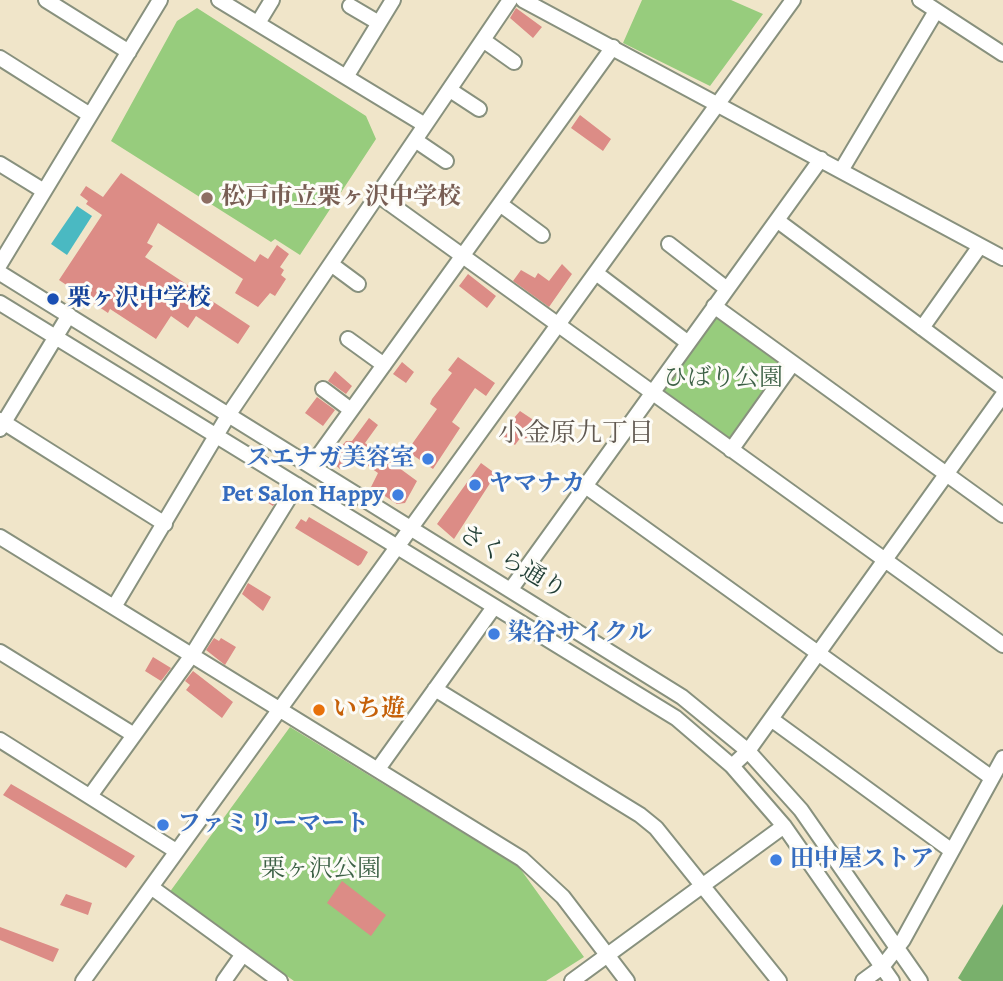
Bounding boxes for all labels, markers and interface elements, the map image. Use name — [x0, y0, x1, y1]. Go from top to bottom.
place label: 松戸市立栗ヶ沢中学校 — [221, 184, 461, 212]
marker: 松戸市立栗ヶ沢中学校 — [199, 190, 215, 206]
place label: 栗ヶ沢中学校 — [67, 285, 211, 313]
marker: 栗ヶ沢中学校 — [45, 291, 61, 307]
park label: ひばり公園 — [663, 365, 783, 393]
district label: 小金原九丁目 — [498, 419, 654, 451]
place label: スエナガ美容室 — [246, 445, 414, 473]
marker: スエナガ美容室 — [420, 451, 436, 467]
place label: ヤマナカ — [489, 471, 585, 499]
marker: ヤマナカ — [467, 477, 483, 493]
place label: Pet Salon Happy — [221, 481, 384, 509]
marker: Pet Salon Happy — [390, 487, 406, 503]
street label: さくら通り — [453, 520, 571, 606]
place label: 染谷サイクル — [508, 620, 652, 648]
marker: 染谷サイクル — [486, 626, 502, 642]
place label: いち遊 — [333, 696, 405, 724]
marker: いち遊 — [311, 702, 327, 718]
place label: ファミリーマート — [177, 811, 369, 839]
marker: ファミリーマート — [155, 817, 171, 833]
place label: 田中屋ストア — [790, 846, 934, 874]
marker: 田中屋ストア — [768, 852, 784, 868]
park label: 栗ヶ沢公園 — [261, 856, 381, 884]

